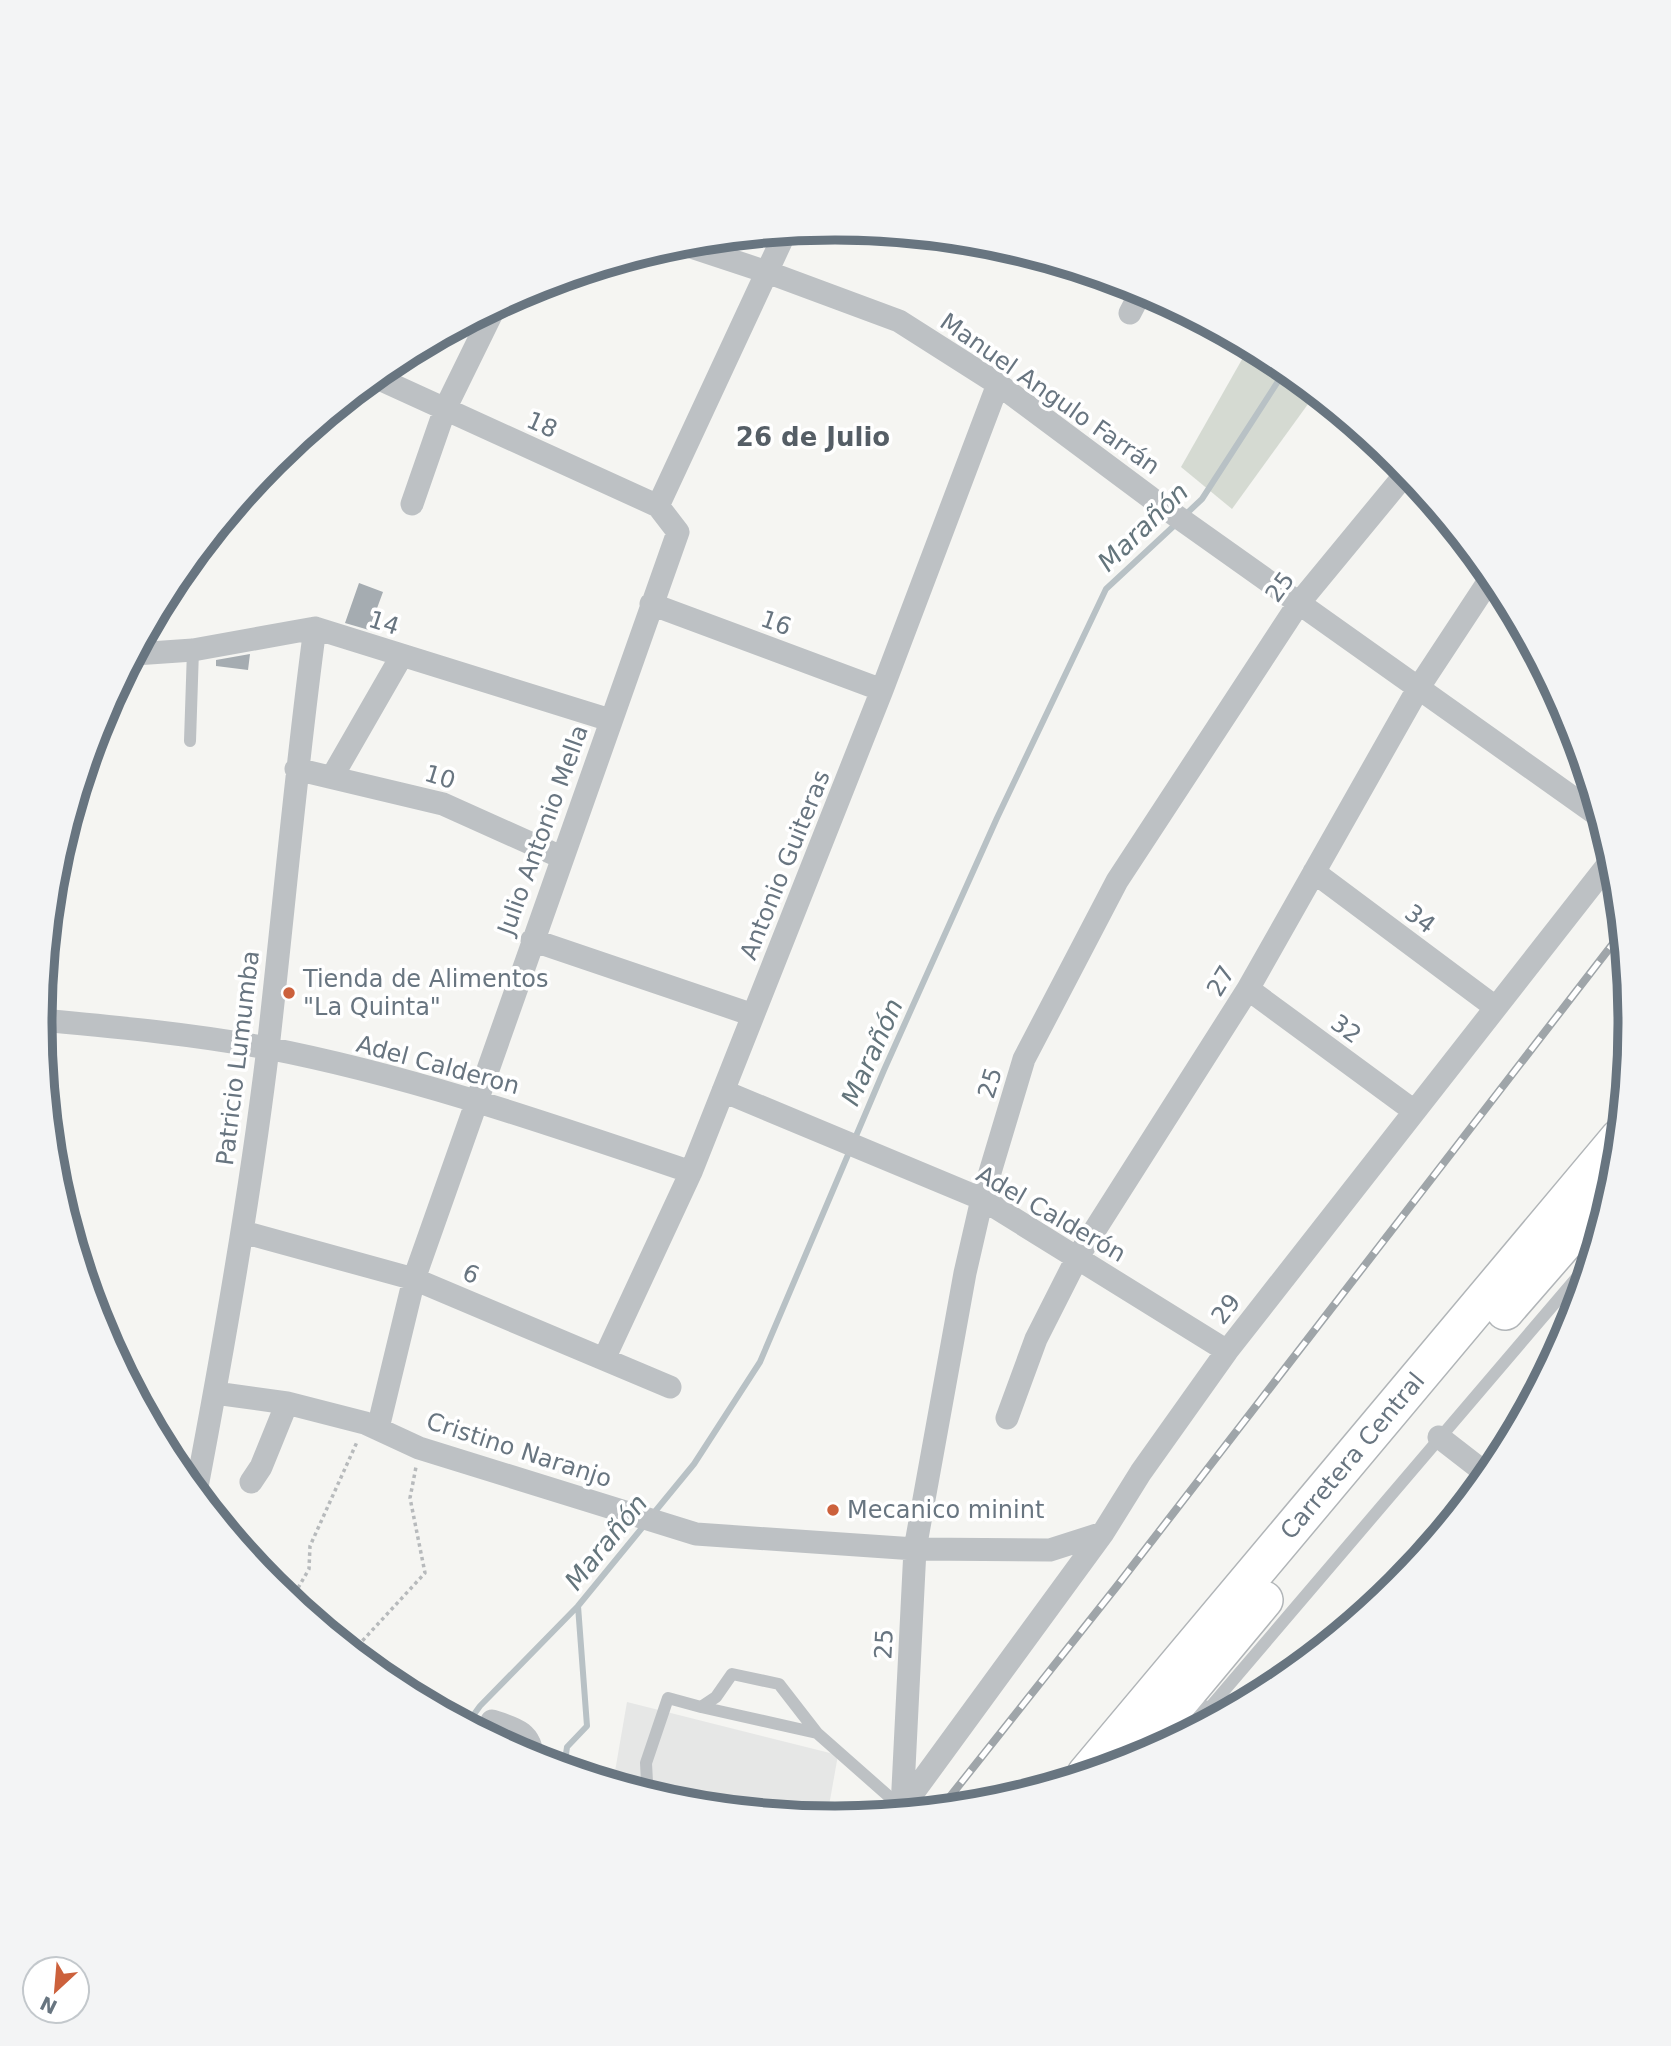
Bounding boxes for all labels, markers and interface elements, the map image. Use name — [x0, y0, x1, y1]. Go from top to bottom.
street label: Manuel Angulo Farrán — [935, 308, 1165, 480]
street label: 18 — [522, 406, 562, 444]
district label: 26 de Julio — [736, 422, 890, 452]
water label: Marañón — [1092, 477, 1194, 577]
street label: 25 — [1260, 566, 1300, 608]
street label: 14 — [365, 605, 403, 641]
street label: 16 — [757, 605, 795, 641]
street label: Julio Antonio Mella — [491, 721, 594, 941]
street label: 10 — [421, 759, 459, 795]
street label: Antonio Guiteras — [734, 766, 836, 964]
street label: 34 — [1399, 899, 1441, 939]
street label: Patricio Lumumba — [211, 949, 265, 1167]
street label: 27 — [1201, 961, 1241, 1001]
place label: Tienda de Alimentos "La Quinta" — [302, 965, 548, 1021]
marker: Tienda de Alimentos "La Quinta" — [281, 985, 297, 1001]
water label: Marañón — [835, 994, 909, 1110]
street label: 32 — [1325, 1009, 1367, 1049]
street label: Adel Calderon — [353, 1030, 523, 1100]
street label: 25 — [972, 1064, 1008, 1102]
street label: Adel Calderón — [971, 1160, 1131, 1268]
street label: 6 — [458, 1258, 484, 1290]
street label: 29 — [1206, 1288, 1246, 1330]
street label: Carretera Central — [1275, 1367, 1430, 1545]
street label: Cristino Naranjo — [423, 1407, 615, 1493]
water label: Marañón — [559, 1488, 653, 1596]
place label: Mecanico minint — [847, 1496, 1044, 1524]
marker: Mecanico minint — [825, 1502, 841, 1518]
street label: 25 — [869, 1628, 899, 1660]
north arrow — [21, 1955, 91, 2025]
text: N — [37, 1992, 61, 2019]

